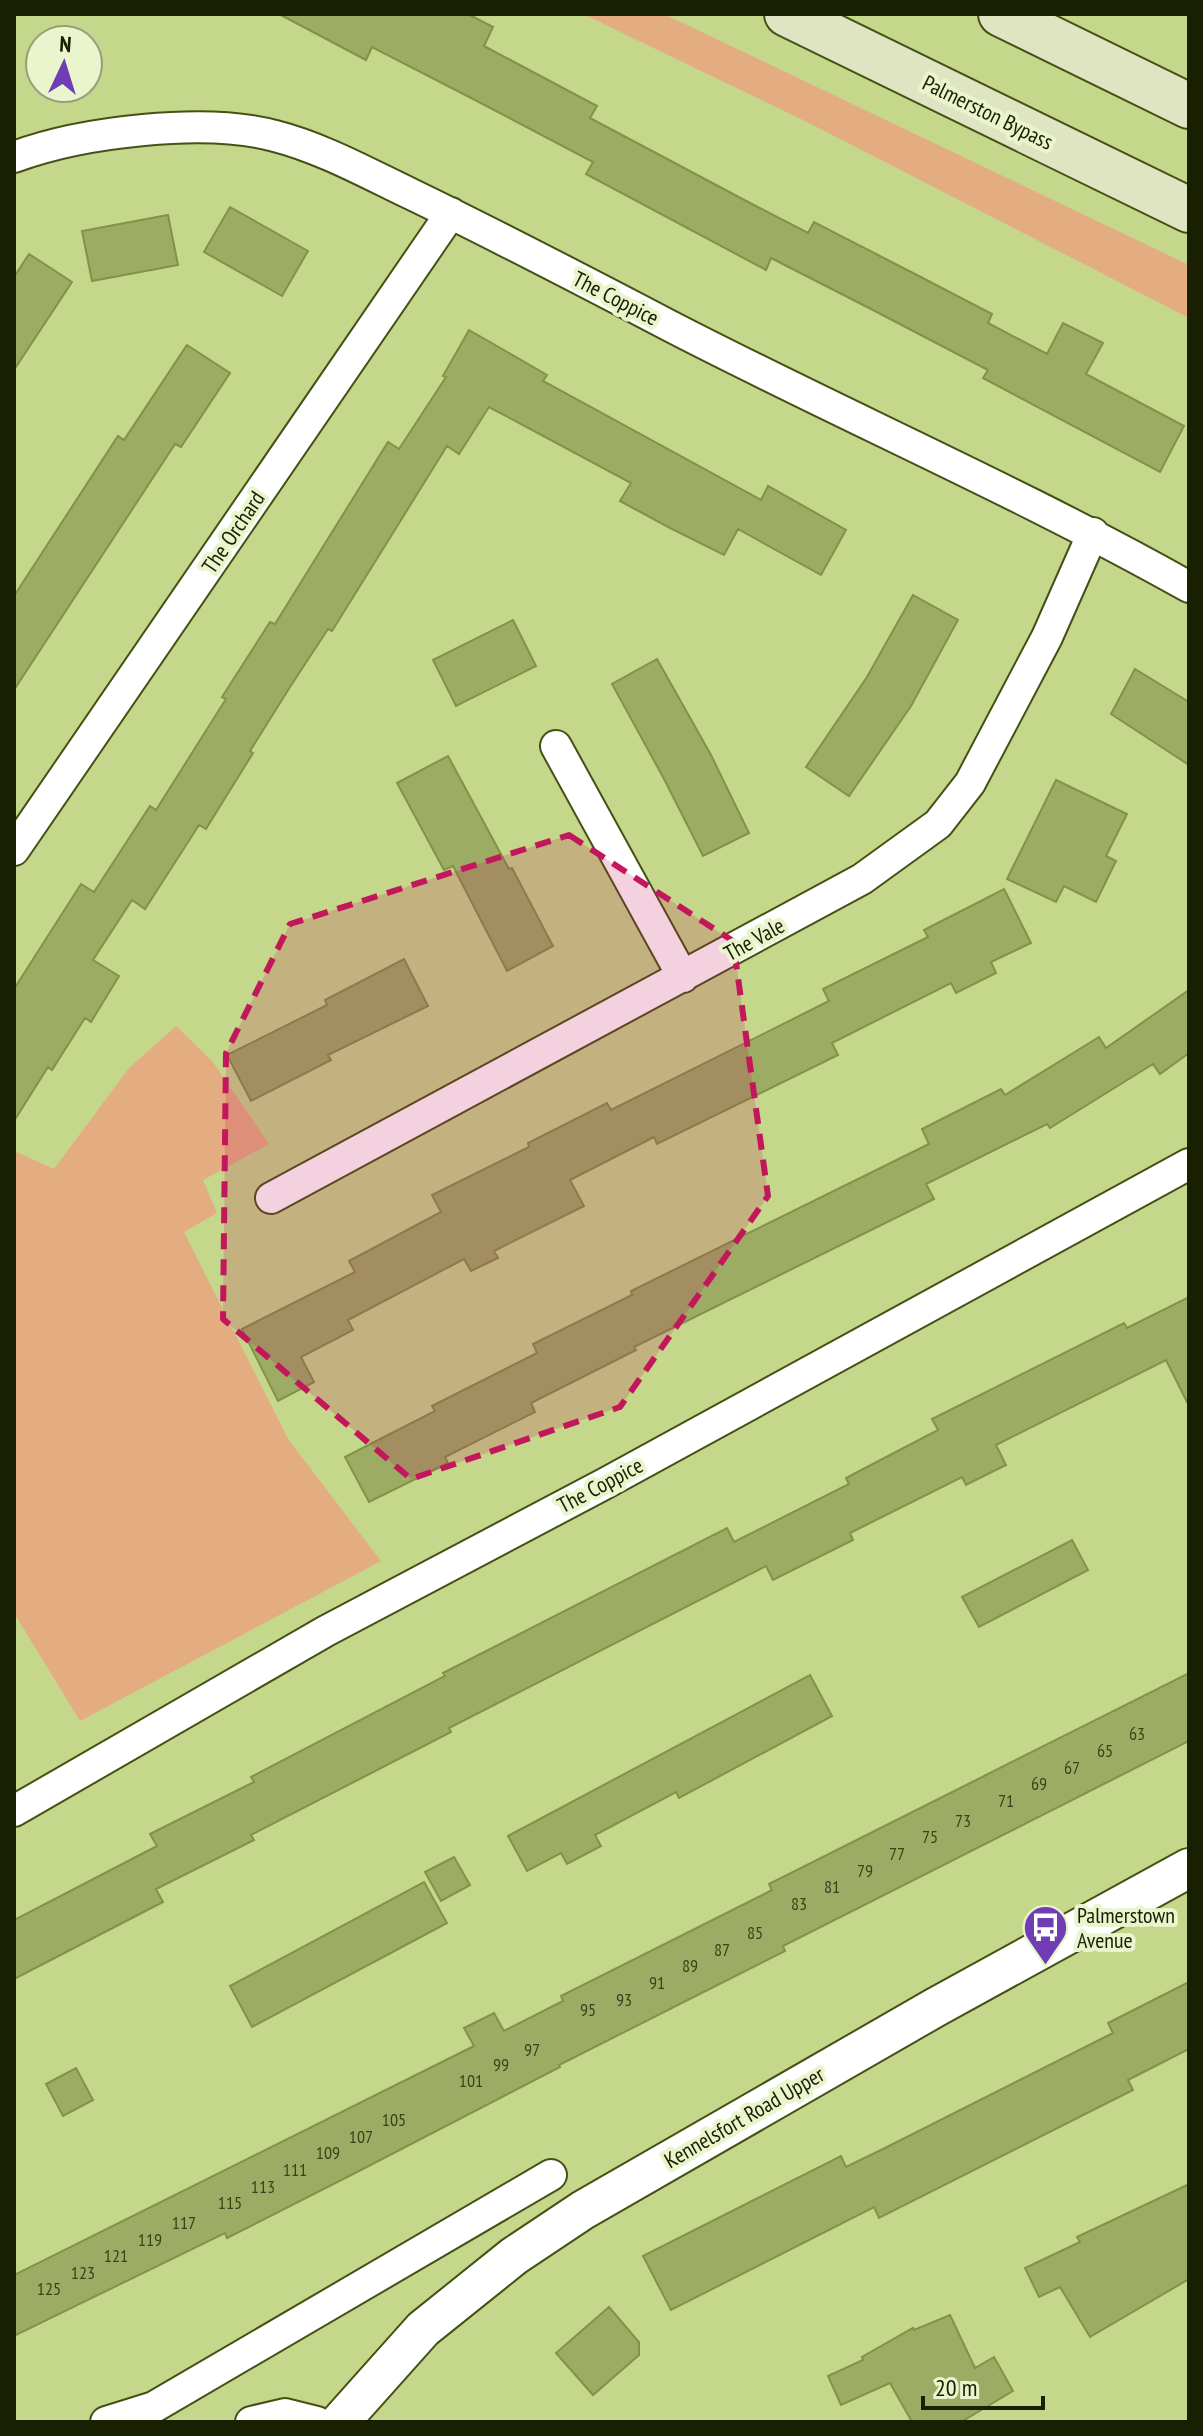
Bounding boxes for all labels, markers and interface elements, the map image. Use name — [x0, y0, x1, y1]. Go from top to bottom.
north arrow — [24, 24, 104, 104]
text: N — [58, 30, 72, 58]
street label: Palmerston Bypass — [918, 68, 1058, 156]
street label: The Coppice — [568, 264, 664, 332]
street label: The Orchard — [195, 486, 271, 578]
street label: The Vale — [719, 911, 789, 967]
street label: The Coppice — [553, 1451, 647, 1519]
house number: 63 — [1129, 1722, 1145, 1745]
house number: 65 — [1097, 1739, 1113, 1762]
house number: 67 — [1064, 1756, 1080, 1779]
house number: 69 — [1031, 1772, 1047, 1795]
house number: 71 — [998, 1789, 1014, 1812]
house number: 73 — [955, 1809, 971, 1832]
house number: 75 — [922, 1825, 938, 1848]
house number: 77 — [889, 1842, 905, 1865]
house number: 79 — [857, 1859, 873, 1882]
house number: 81 — [824, 1875, 840, 1898]
house number: 83 — [791, 1892, 807, 1915]
place label: Palmerstown Avenue — [1077, 1901, 1175, 1954]
bus stop icon: Palmerstown Avenue — [1022, 1904, 1070, 1967]
house number: 85 — [747, 1921, 763, 1944]
house number: 87 — [714, 1938, 730, 1961]
house number: 89 — [682, 1954, 698, 1977]
house number: 91 — [649, 1971, 665, 1994]
house number: 93 — [616, 1988, 632, 2011]
house number: 95 — [580, 1998, 596, 2021]
house number: 97 — [524, 2038, 540, 2061]
house number: 99 — [493, 2053, 509, 2076]
street label: Kennelsfort Road Upper — [659, 2060, 829, 2174]
house number: 101 — [459, 2069, 483, 2092]
house number: 105 — [382, 2108, 406, 2131]
house number: 107 — [349, 2125, 373, 2148]
house number: 109 — [316, 2141, 340, 2164]
house number: 111 — [283, 2158, 307, 2181]
house number: 113 — [251, 2175, 275, 2198]
house number: 115 — [218, 2191, 242, 2214]
house number: 117 — [172, 2211, 196, 2234]
house number: 119 — [138, 2228, 162, 2251]
house number: 121 — [104, 2244, 128, 2267]
house number: 123 — [71, 2261, 95, 2284]
house number: 125 — [37, 2277, 61, 2300]
scale bar — [923, 2360, 1043, 2410]
text: 20 m — [935, 2372, 977, 2403]

